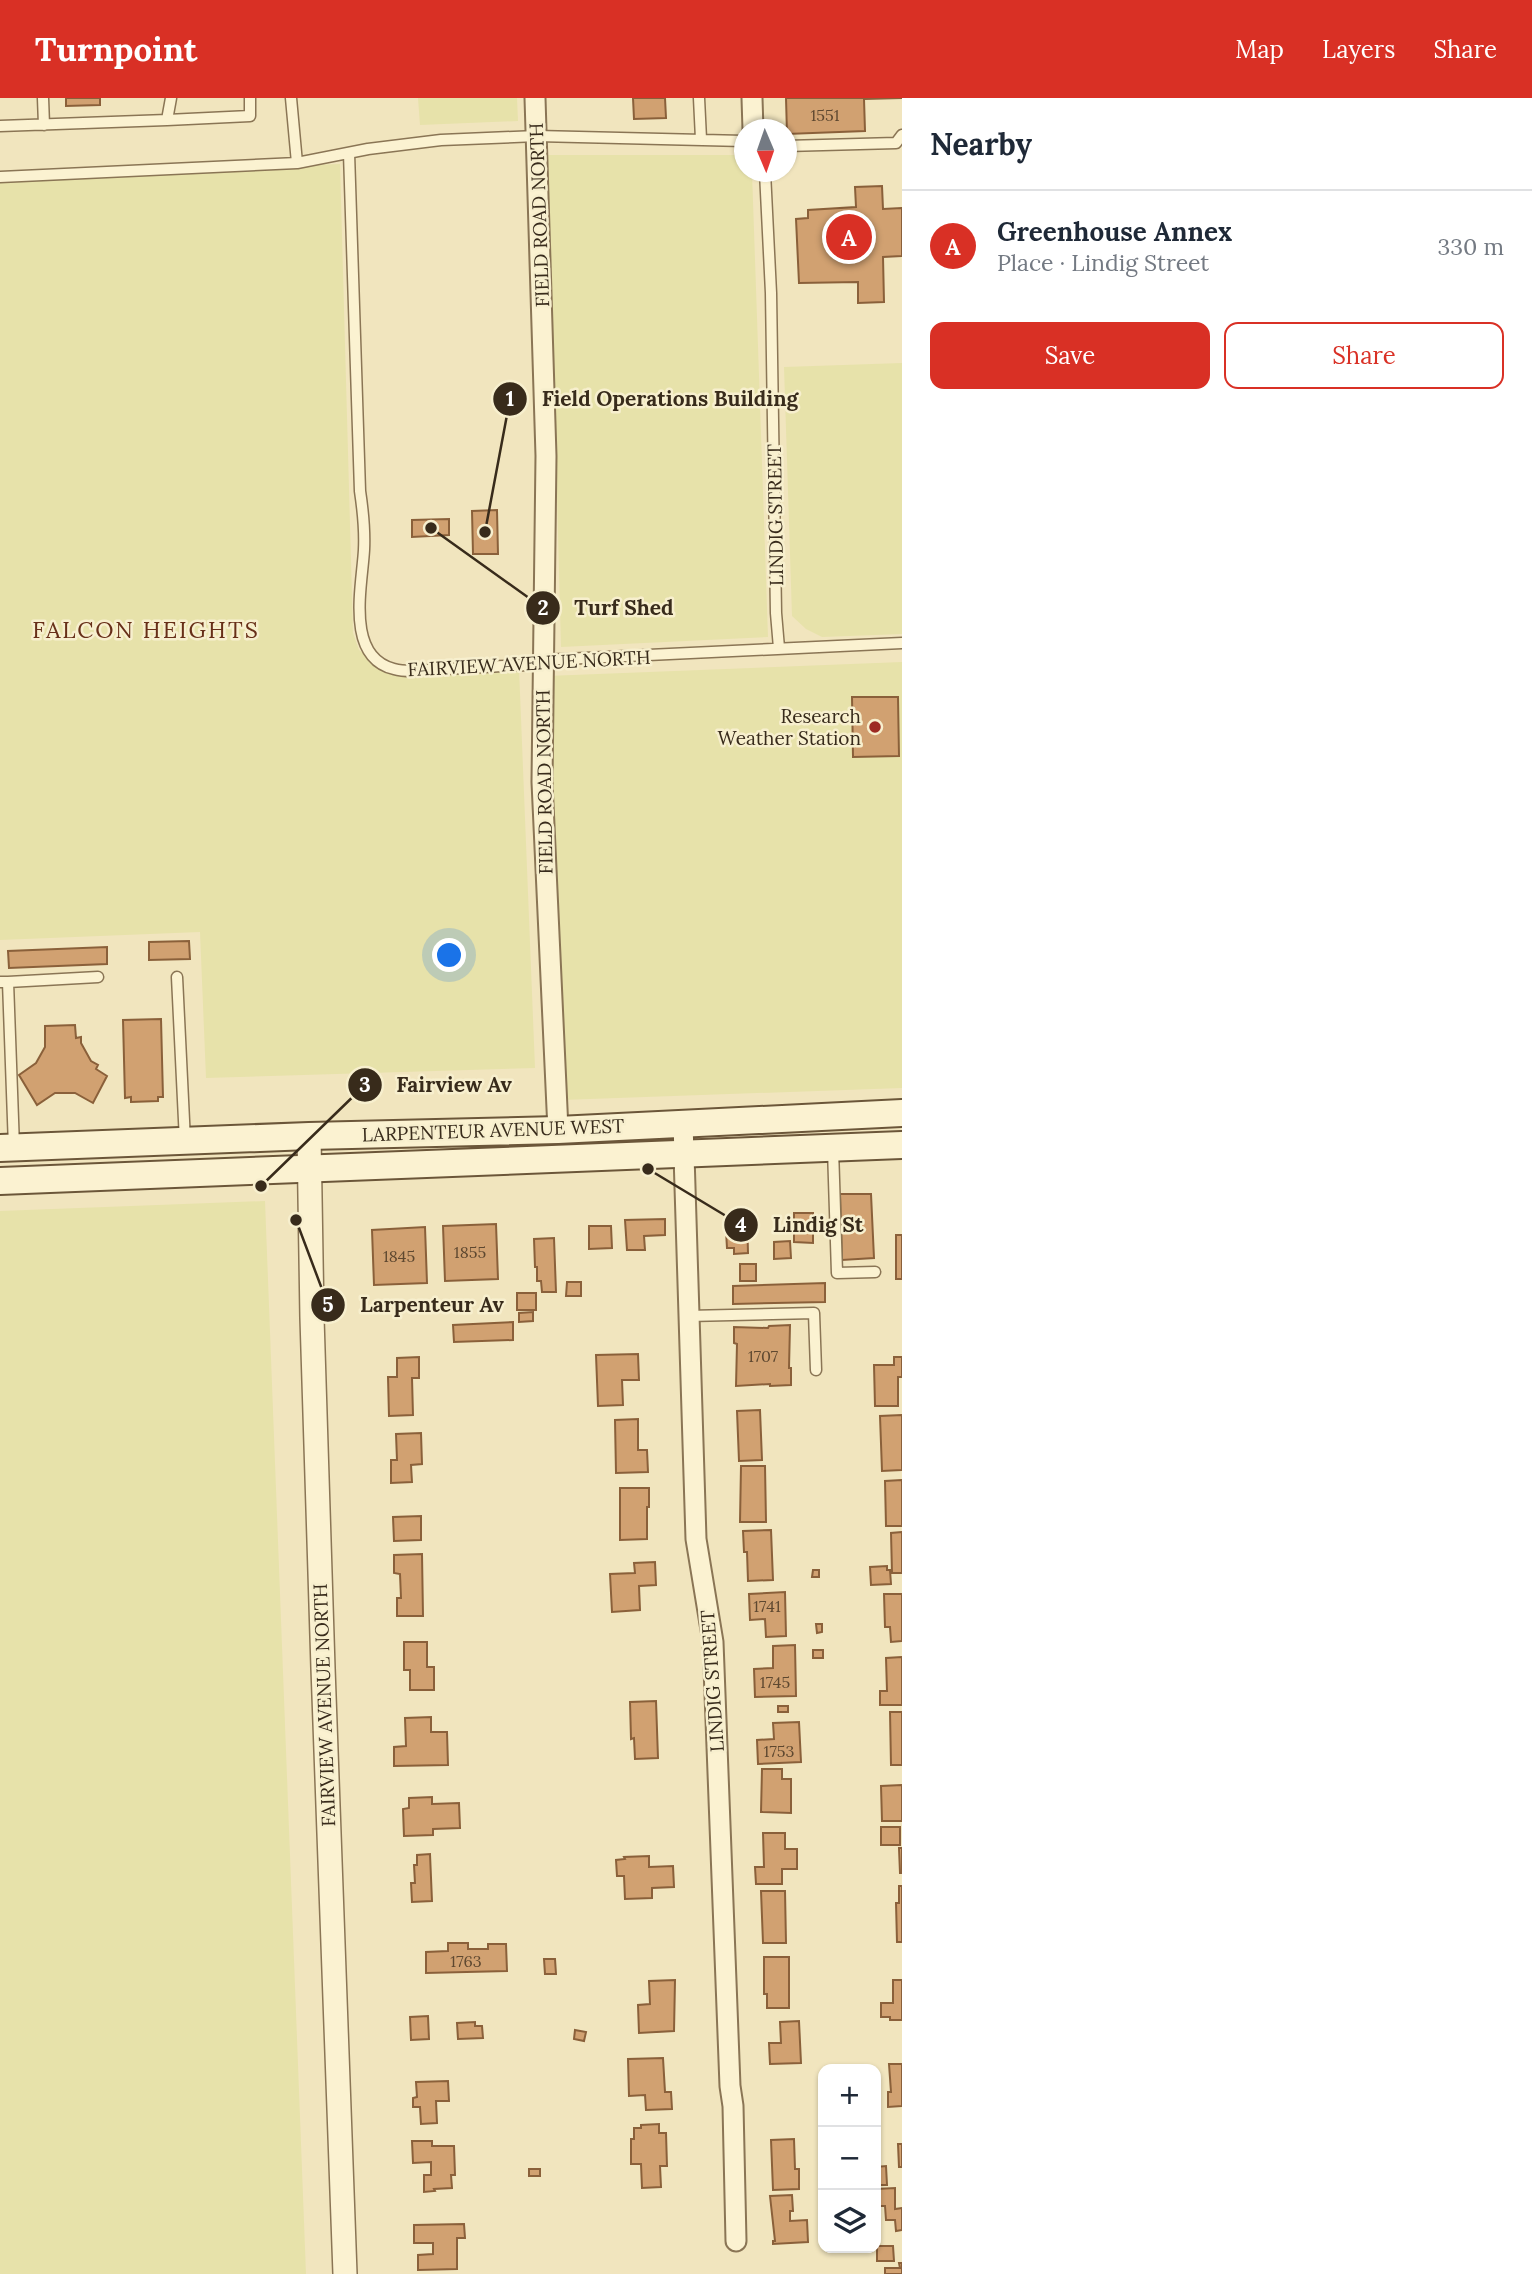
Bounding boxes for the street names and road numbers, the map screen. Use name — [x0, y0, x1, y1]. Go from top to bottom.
street label: FIELD ROAD NORTH — [524, 122, 554, 308]
street label: LINDIG STREET — [762, 444, 788, 586]
street label: FAIRVIEW AVENUE NORTH — [407, 645, 651, 681]
street label: FIELD ROAD NORTH — [530, 689, 558, 875]
street label: LARPENTEUR AVENUE WEST — [361, 1113, 625, 1147]
street label: FAIRVIEW AVENUE NORTH — [308, 1583, 340, 1827]
street label: LINDIG STREET — [695, 1609, 729, 1753]

